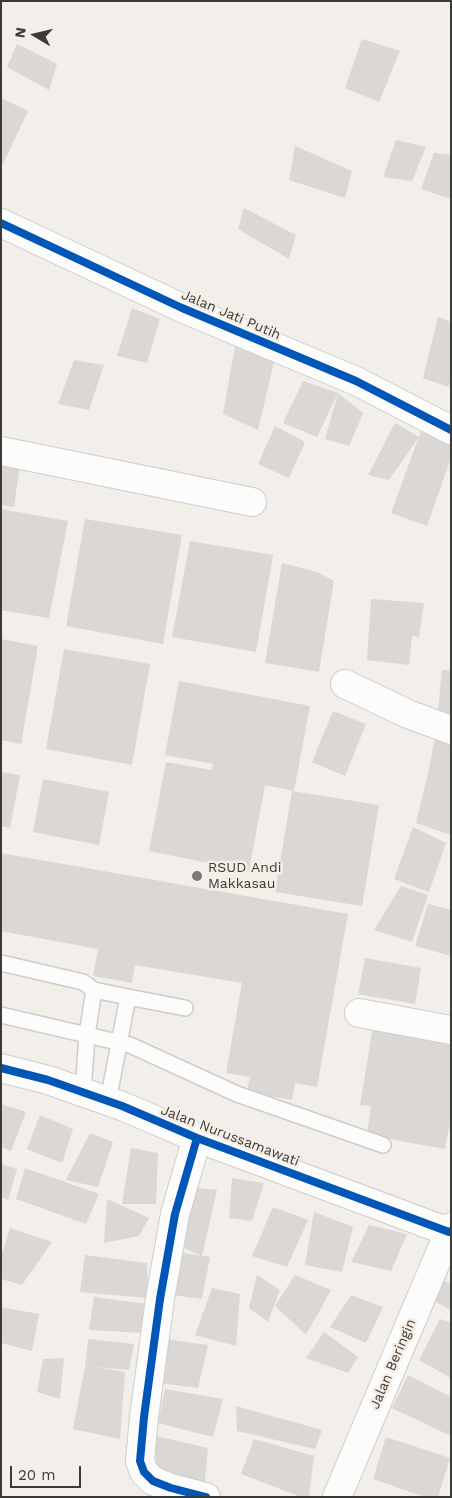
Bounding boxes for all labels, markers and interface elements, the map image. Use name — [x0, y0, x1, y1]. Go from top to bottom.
north arrow — [10, 10, 60, 60]
text: N — [11, 26, 29, 39]
street label: Jalan Jati Putih — [179, 286, 283, 344]
place label: RSUD Andi Makkasau — [208, 860, 281, 892]
marker: RSUD Andi Makkasau — [190, 869, 204, 883]
street label: Jalan Nurussamawati — [158, 1102, 302, 1170]
street label: Jalan Beringin — [366, 1316, 420, 1412]
scale bar — [12, 1456, 84, 1488]
text: 20 m — [18, 1466, 56, 1484]

